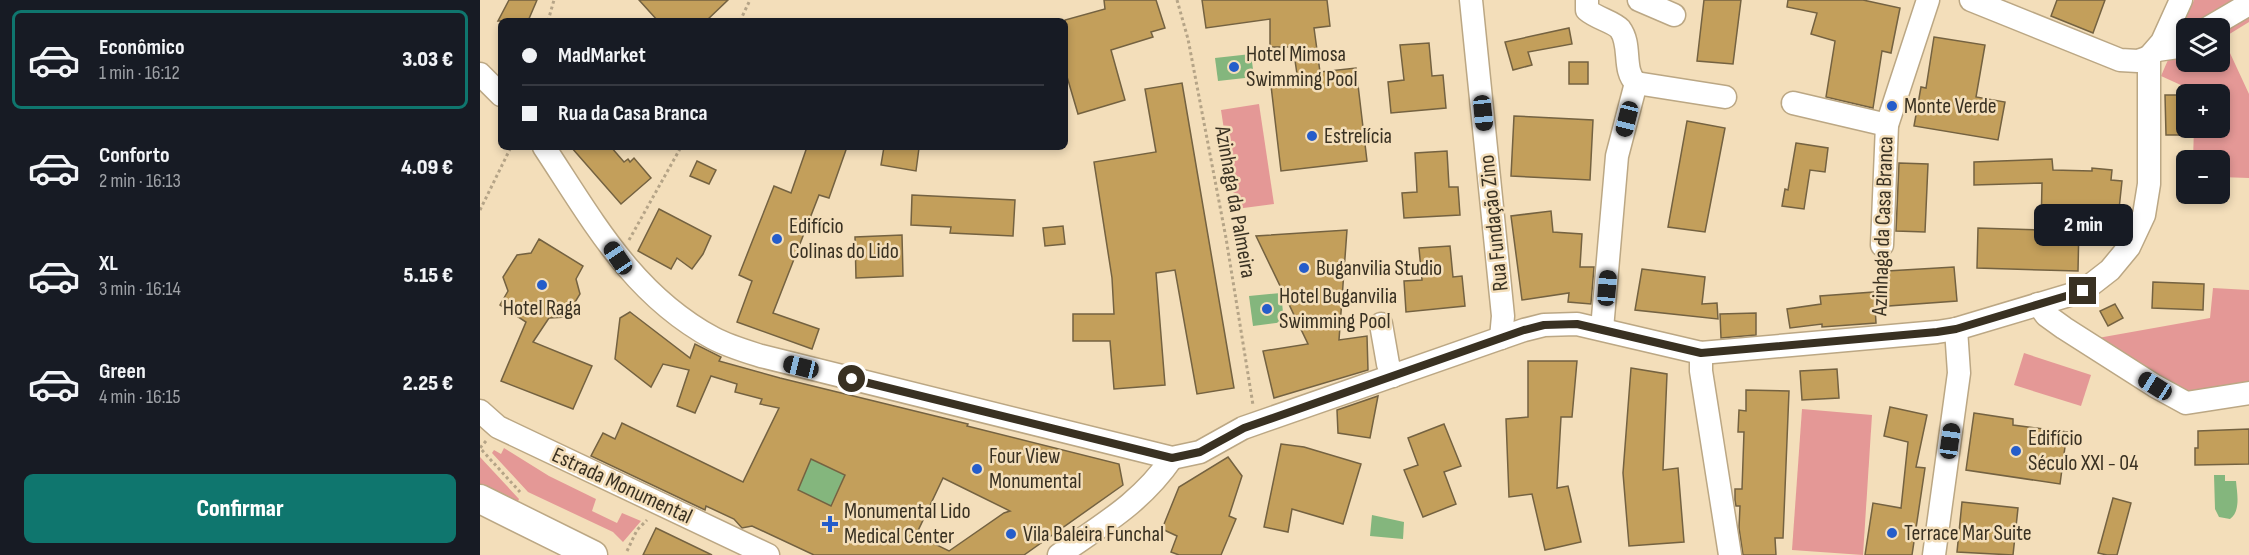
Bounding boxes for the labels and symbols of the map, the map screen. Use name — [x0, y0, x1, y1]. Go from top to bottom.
place label: Hotel Mimosa Swimming Pool — [1246, 41, 1358, 93]
marker: Hotel Mimosa Swimming Pool — [1227, 60, 1241, 74]
place label: Monte Verde — [1904, 93, 1997, 120]
car — [1472, 94, 1494, 132]
car — [1614, 99, 1640, 139]
marker: Monte Verde — [1885, 99, 1899, 113]
street label: Azinhaga da Palmeira — [1208, 123, 1262, 280]
place label: Estrelícia — [1324, 123, 1392, 150]
marker: Estrelícia — [1305, 129, 1319, 143]
street label: Azinhaga da Casa Branca — [1866, 136, 1900, 317]
street label: Rua Fundação Zino — [1473, 153, 1515, 293]
callout: 2 min — [2034, 204, 2132, 246]
place label: Edifício Colinas do Lido — [789, 213, 899, 265]
marker: Edifício Colinas do Lido — [770, 232, 784, 246]
car — [600, 238, 636, 278]
place label: Buganvilia Studio — [1316, 255, 1442, 282]
marker: Buganvilia Studio — [1297, 261, 1311, 275]
car — [1596, 269, 1618, 307]
route end — [2069, 277, 2096, 304]
marker: Hotel Raga — [535, 278, 549, 292]
place label: Hotel Buganvilia Swimming Pool — [1279, 283, 1397, 335]
place label: Hotel Raga — [503, 295, 581, 322]
marker: Hotel Buganvilia Swimming Pool — [1260, 302, 1274, 316]
car — [781, 354, 821, 380]
route start — [838, 365, 865, 392]
car — [2135, 369, 2175, 403]
car — [1939, 422, 1961, 460]
place label: Edifício Século XXI - 04 — [2028, 425, 2138, 477]
street label: Estrada Monumental — [548, 442, 696, 530]
place label: Four View Monumental — [989, 443, 1082, 495]
marker: Edifício Século XXI - 04 — [2009, 444, 2023, 458]
marker: Four View Monumental — [970, 462, 984, 476]
place label: Monumental Lido Medical Center — [844, 498, 971, 550]
marker: Monumental Lido Medical Center — [821, 515, 839, 533]
place label: Terrace Mar Suite — [1904, 520, 2032, 547]
place label: Vila Baleira Funchal — [1023, 521, 1164, 548]
marker: Terrace Mar Suite — [1885, 526, 1899, 540]
marker: Vila Baleira Funchal — [1004, 527, 1018, 541]

